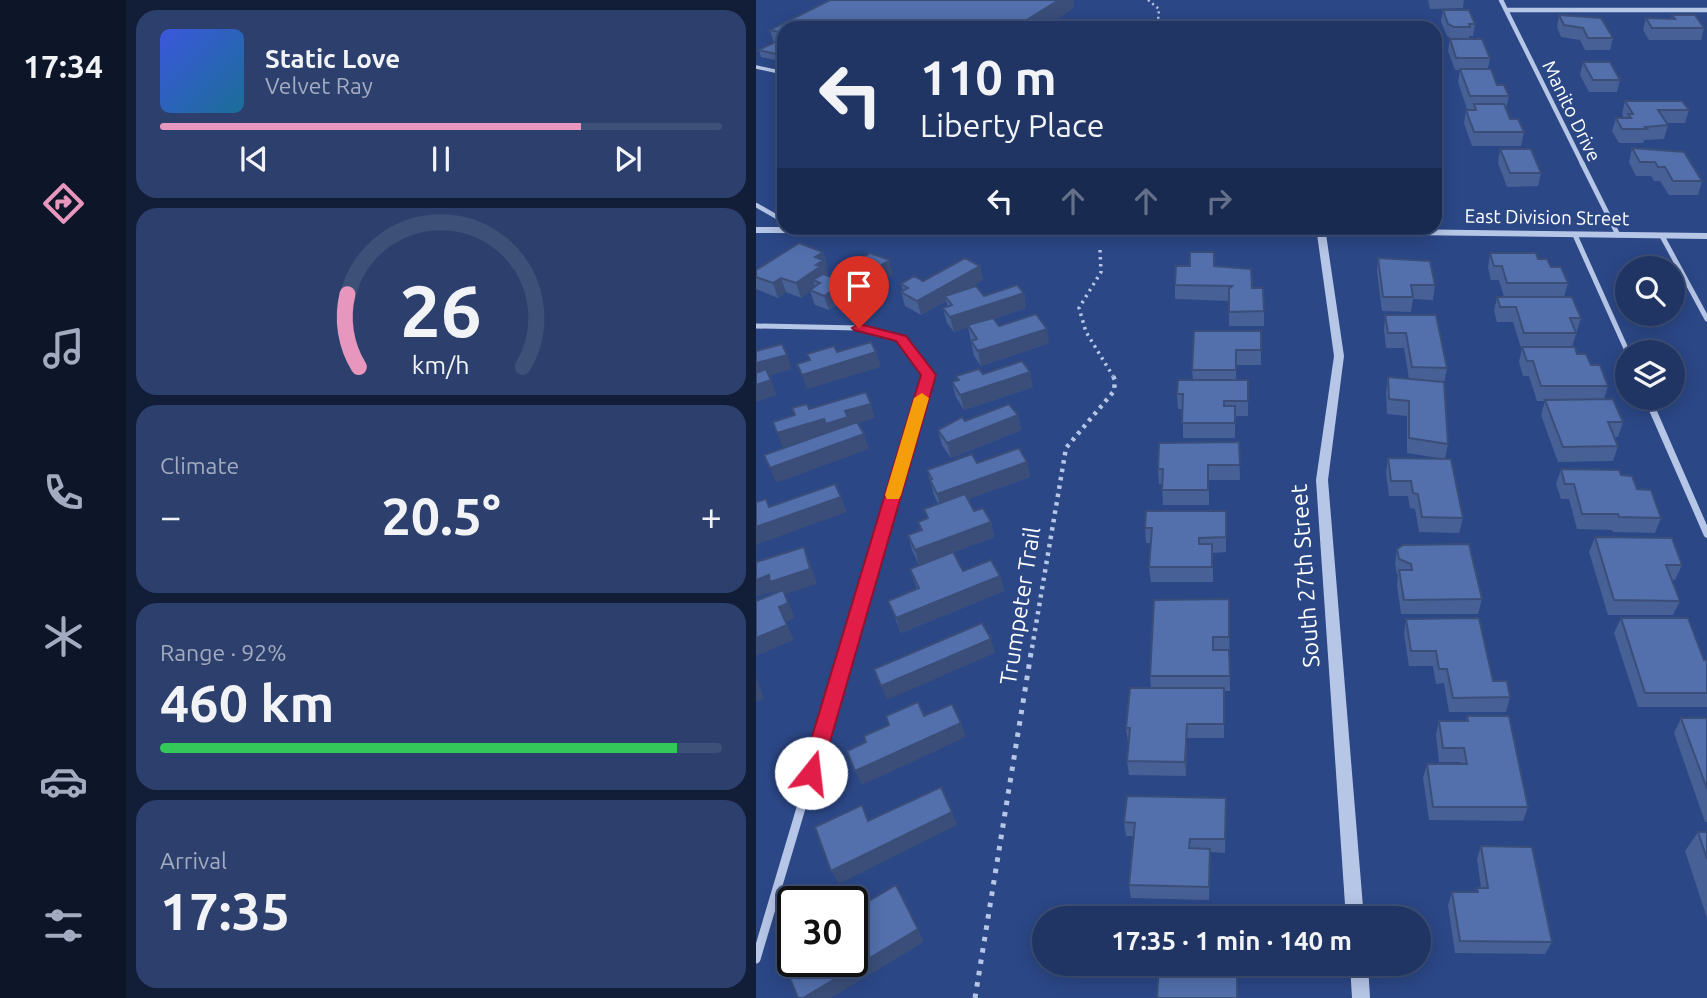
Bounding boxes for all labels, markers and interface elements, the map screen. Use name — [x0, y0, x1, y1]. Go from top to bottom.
text: Static Love — [265, 44, 400, 73]
text: 17:34 — [23, 48, 103, 84]
icon: left — [805, 49, 896, 140]
text: 110 m — [920, 49, 1057, 104]
street label: Manito Drive — [1538, 57, 1606, 165]
text: Velvet Ray — [265, 73, 373, 98]
text: Liberty Place — [920, 107, 1104, 143]
icon: previous — [235, 140, 273, 178]
icon: pause — [422, 140, 460, 178]
icon: next — [609, 140, 647, 178]
icon: directions — [39, 179, 88, 228]
icon: left — [981, 182, 1019, 220]
icon: ahead — [1054, 182, 1092, 220]
icon: ahead — [1127, 182, 1165, 220]
icon: right — [1200, 182, 1238, 220]
street label: East Division Street — [1465, 205, 1630, 229]
pin — [829, 256, 889, 328]
map controls — [1615, 256, 1685, 410]
button: search — [1615, 256, 1685, 326]
icon: arrive — [840, 267, 878, 305]
text: 26 — [400, 270, 482, 352]
icon: music — [39, 324, 88, 373]
button: layers — [1615, 340, 1685, 410]
text: km/h — [412, 351, 470, 379]
text: Climate — [160, 453, 239, 478]
icon: phone — [39, 468, 88, 517]
street label: South 27th Street — [1286, 484, 1323, 669]
text: 20.5° — [381, 487, 501, 545]
text: − — [160, 495, 181, 537]
text: + — [701, 495, 722, 537]
street label: Trumpeter Trail — [995, 525, 1044, 687]
icon: climate — [39, 612, 88, 661]
text: Range · 92% — [160, 640, 287, 665]
text: 460 km — [160, 674, 334, 732]
position arrow — [774, 736, 848, 810]
icon: car — [39, 757, 88, 806]
text: Arrival — [160, 848, 227, 873]
text: 17:35 — [160, 882, 290, 940]
speed limit sign: 30 — [777, 886, 868, 977]
icon: filters — [39, 901, 88, 950]
text: 17:35 · 1 min · 140 m — [1111, 926, 1352, 955]

